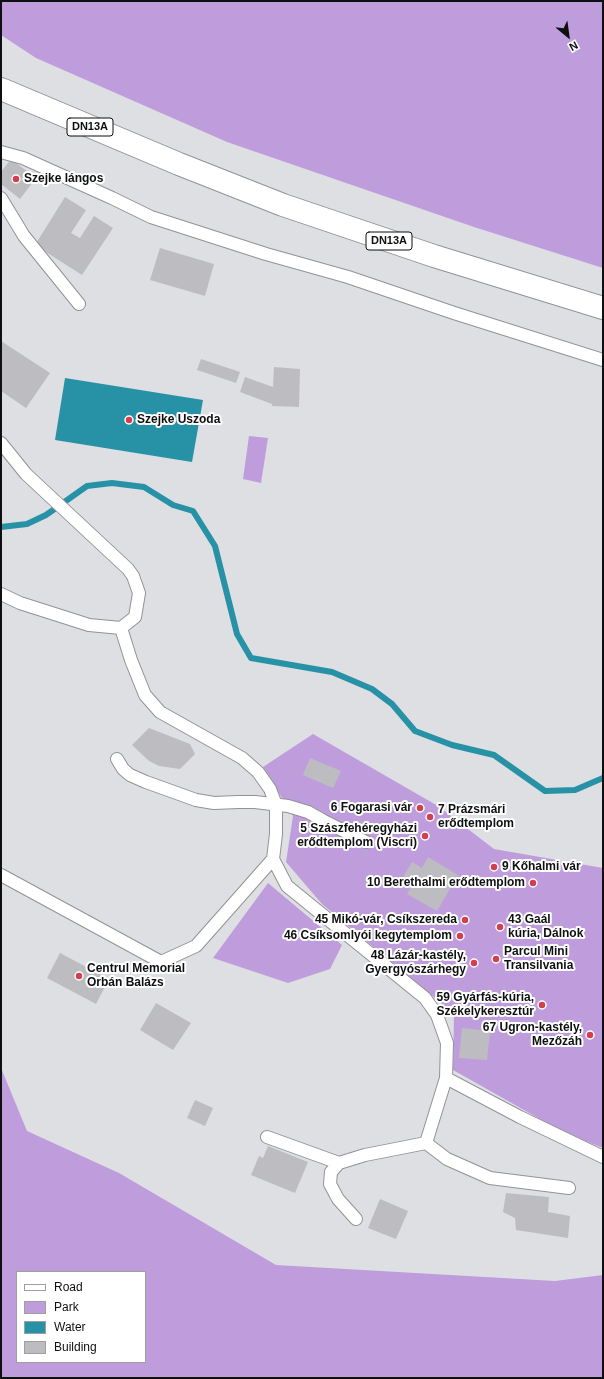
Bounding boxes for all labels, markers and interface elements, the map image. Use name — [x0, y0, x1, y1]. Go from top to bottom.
north arrow — [548, 16, 588, 56]
text: N — [567, 39, 580, 54]
road number: DN13A — [67, 118, 113, 136]
place label: Szejke lángos — [24, 172, 103, 186]
marker: Szejke lángos — [11, 174, 21, 184]
road number: DN13A — [366, 232, 412, 250]
place label: Szejke Uszoda — [137, 413, 220, 427]
marker: Szejke Uszoda — [124, 415, 134, 425]
place label: 6 Fogarasi vár — [331, 801, 412, 815]
marker: 6 Fogarasi vár — [415, 803, 425, 813]
place label: 7 Prázsmári erődtemplom — [438, 803, 514, 831]
marker: 7 Prázsmári erődtemplom — [425, 812, 435, 822]
place label: 5 Szászfehéregyházi erődtemplom (Viscri) — [297, 822, 417, 850]
marker: 5 Szászfehéregyházi erődtemplom (Viscri) — [420, 831, 430, 841]
place label: 9 Kőhalmi vár — [502, 860, 581, 874]
marker: 9 Kőhalmi vár — [489, 862, 499, 872]
place label: 10 Berethalmi erődtemplom — [367, 876, 525, 890]
marker: 10 Berethalmi erődtemplom — [528, 878, 538, 888]
place label: 45 Mikó-vár, Csíkszereda — [315, 913, 457, 927]
place label: 43 Gaál kúria, Dálnok — [508, 913, 583, 941]
marker: 45 Mikó-vár, Csíkszereda — [460, 915, 470, 925]
marker: 43 Gaál kúria, Dálnok — [495, 922, 505, 932]
place label: 46 Csíksomlyói kegytemplom — [284, 929, 452, 943]
marker: 46 Csíksomlyói kegytemplom — [455, 931, 465, 941]
place label: Parcul Mini Transilvania — [504, 945, 573, 973]
place label: 48 Lázár-kastély, Gyergyószárhegy — [365, 949, 466, 977]
marker: Parcul Mini Transilvania — [491, 954, 501, 964]
marker: 48 Lázár-kastély, Gyergyószárhegy — [469, 958, 479, 968]
place label: Centrul Memorial Orbán Balázs — [87, 962, 185, 990]
marker: Centrul Memorial Orbán Balázs — [74, 971, 84, 981]
place label: 59 Gyárfás-kúria, Székelykeresztúr — [437, 991, 534, 1019]
marker: 59 Gyárfás-kúria, Székelykeresztúr — [537, 1000, 547, 1010]
place label: 67 Ugron-kastély, Mezőzáh — [483, 1021, 582, 1049]
marker: 67 Ugron-kastély, Mezőzáh — [585, 1030, 595, 1040]
legend — [16, 1271, 146, 1363]
text: Road — [54, 1280, 83, 1294]
text: Park — [54, 1300, 79, 1314]
text: Water — [54, 1320, 86, 1334]
text: Building — [54, 1340, 97, 1354]

